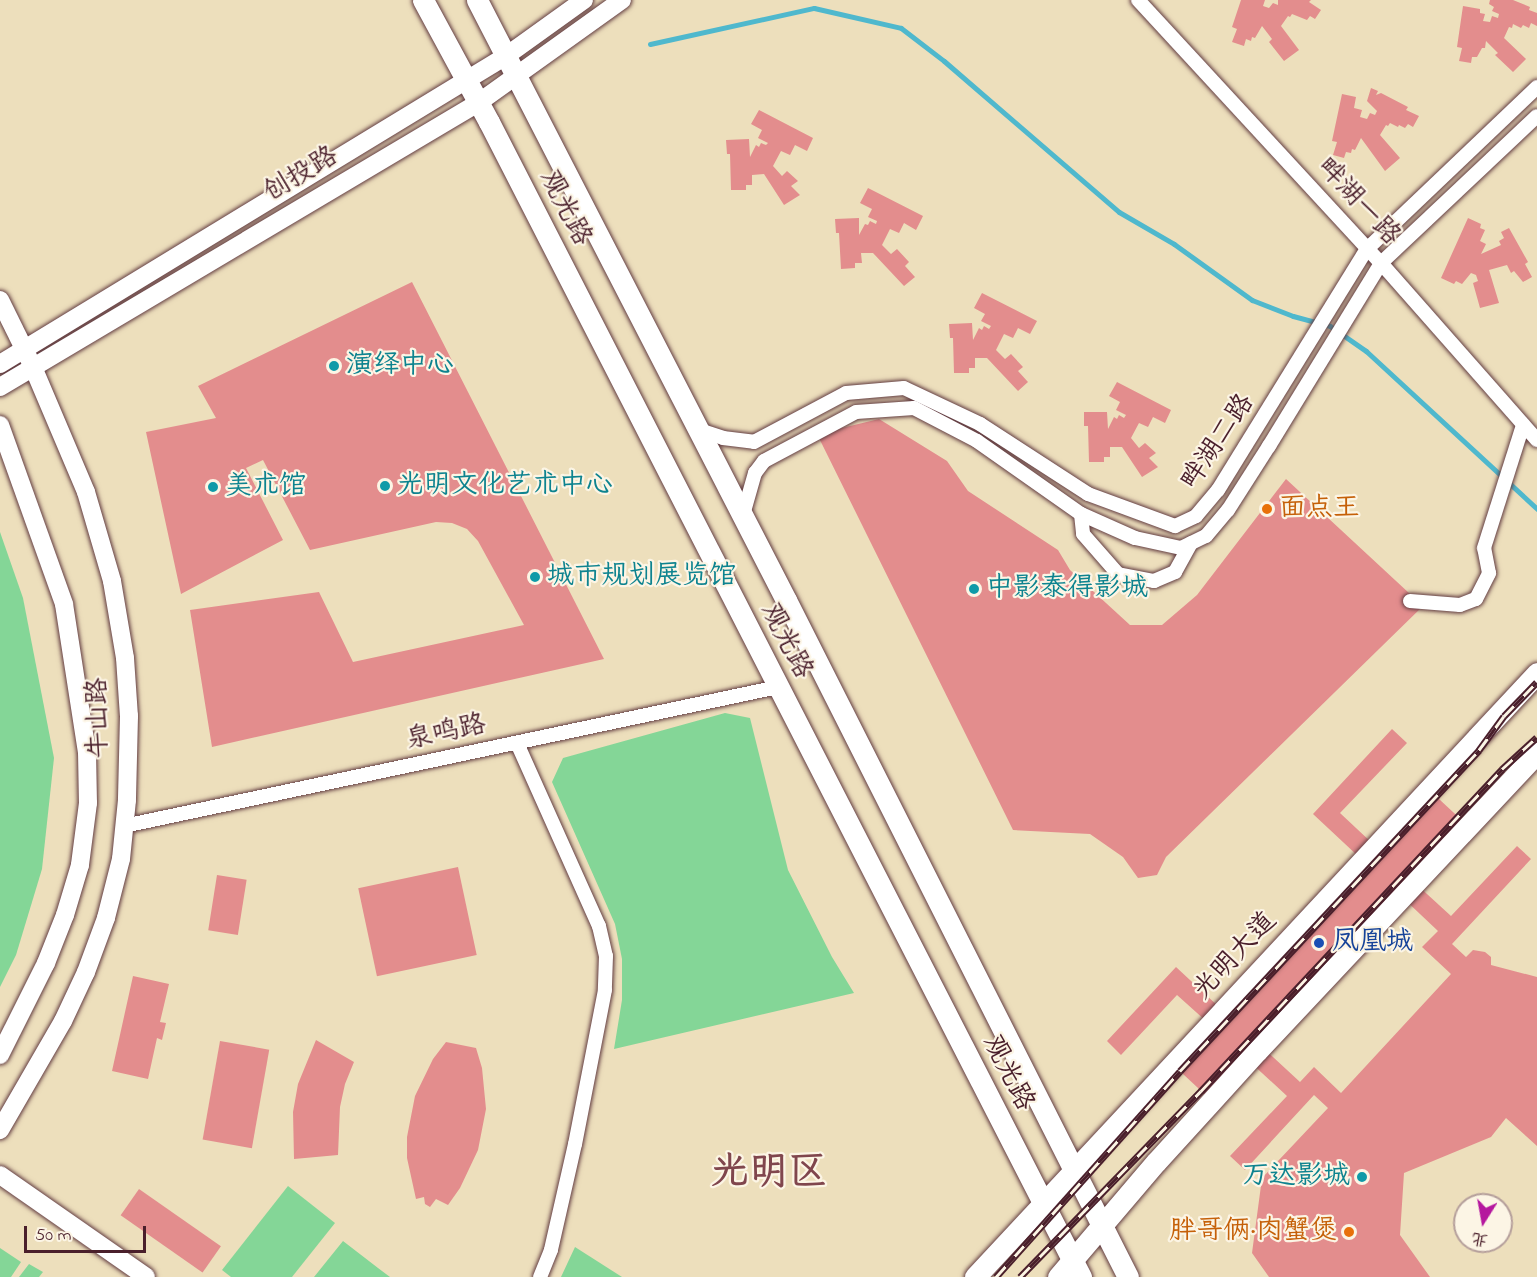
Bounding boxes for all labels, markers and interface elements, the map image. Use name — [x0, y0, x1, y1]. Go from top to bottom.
street label: 创投路 — [258, 140, 344, 210]
street label: 畔湖一路 — [1309, 151, 1407, 253]
street label: 观光路 — [532, 165, 598, 251]
place label: 演绎中心 — [346, 350, 454, 382]
marker: 演绎中心 — [327, 359, 341, 373]
street label: 畔湖二路 — [1174, 388, 1262, 496]
place label: 光明文化艺术中心 — [397, 470, 613, 502]
place label: 美术馆 — [225, 471, 306, 503]
marker: 光明文化艺术中心 — [378, 479, 392, 493]
marker: 美术馆 — [206, 480, 220, 494]
place label: 面点王 — [1279, 493, 1360, 525]
marker: 面点王 — [1260, 502, 1274, 516]
place label: 城市规划展览馆 — [547, 561, 736, 593]
marker: 城市规划展览馆 — [528, 570, 542, 584]
place label: 中影泰得影城 — [986, 573, 1148, 605]
marker: 中影泰得影城 — [967, 582, 981, 596]
street label: 观光路 — [753, 598, 819, 684]
street label: 牛山路 — [82, 677, 116, 759]
street label: 泉鸣路 — [403, 709, 489, 757]
street label: 光明大道 — [1186, 905, 1284, 1007]
place label: 凤凰城 — [1332, 927, 1413, 959]
marker: 凤凰城 — [1310, 934, 1328, 952]
street label: 观光路 — [975, 1030, 1041, 1116]
district label: 光明区 — [711, 1151, 827, 1197]
place label: 万达影城 — [1242, 1161, 1350, 1193]
marker: 万达影城 — [1355, 1170, 1369, 1184]
north arrow — [1453, 1193, 1513, 1253]
scale bar — [27, 1214, 148, 1252]
place label: 胖哥俩·肉蟹煲 — [1169, 1216, 1337, 1248]
text: 50 m — [35, 1223, 72, 1249]
marker: 胖哥俩·肉蟹煲 — [1342, 1225, 1356, 1239]
text: 北 — [1470, 1225, 1490, 1252]

